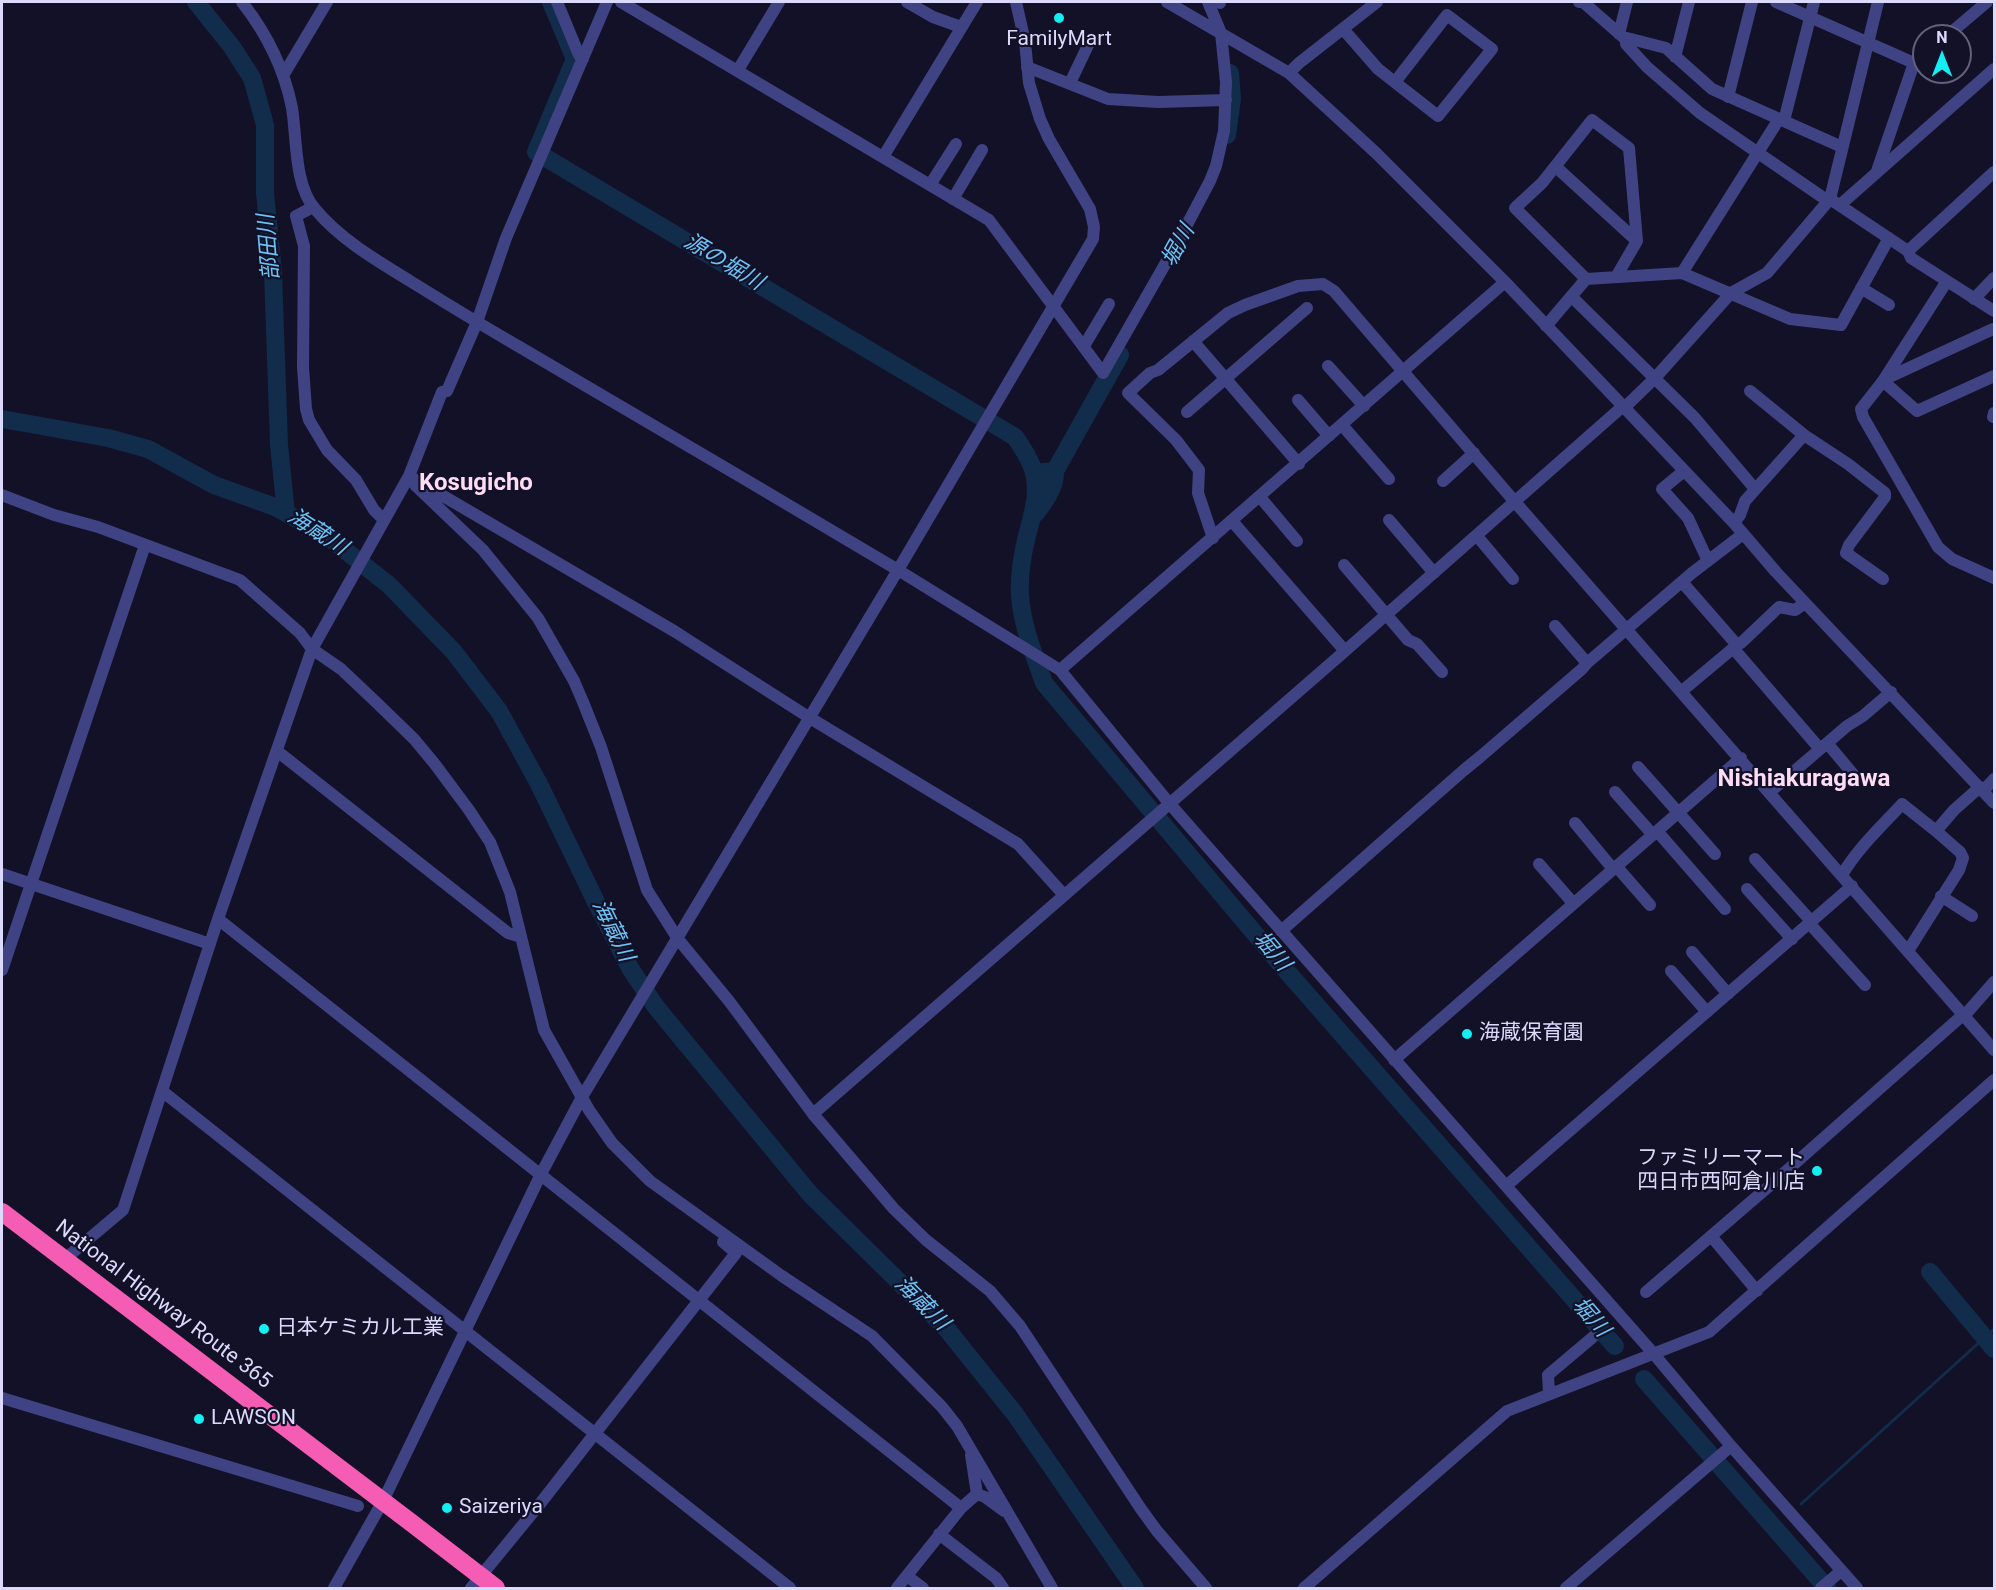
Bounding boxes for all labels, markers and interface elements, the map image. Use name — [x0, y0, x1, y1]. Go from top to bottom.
marker: FamilyMart — [1052, 11, 1066, 25]
north arrow — [1912, 24, 1972, 84]
place label: FamilyMart — [1006, 27, 1112, 53]
text: N — [1936, 28, 1948, 47]
water label: 部田川 — [254, 213, 286, 281]
water label: 堀川 — [1157, 220, 1201, 272]
water label: 源の堀川 — [678, 229, 768, 297]
district label: Kosugicho — [419, 470, 533, 498]
water label: 海蔵川 — [282, 504, 352, 562]
district label: Nishiakuragawa — [1718, 766, 1890, 794]
water label: 海蔵川 — [586, 896, 638, 966]
water label: 堀川 — [1247, 927, 1295, 977]
place label: 海蔵保育園 — [1479, 1021, 1584, 1047]
marker: 海蔵保育園 — [1460, 1027, 1474, 1041]
place label: ファミリーマート 四日市西阿倉川店 — [1637, 1146, 1805, 1196]
marker: ファミリーマート 四日市西阿倉川店 — [1810, 1164, 1824, 1178]
street label: National Highway Route 365 — [50, 1215, 276, 1395]
water label: 海蔵川 — [888, 1271, 954, 1337]
water label: 堀川 — [1566, 1293, 1614, 1343]
place label: 日本ケミカル工業 — [276, 1316, 444, 1342]
marker: 日本ケミカル工業 — [257, 1322, 271, 1336]
place label: LAWSON — [211, 1406, 296, 1432]
marker: LAWSON — [192, 1412, 206, 1426]
place label: Saizeriya — [459, 1495, 543, 1521]
marker: Saizeriya — [440, 1501, 454, 1515]

